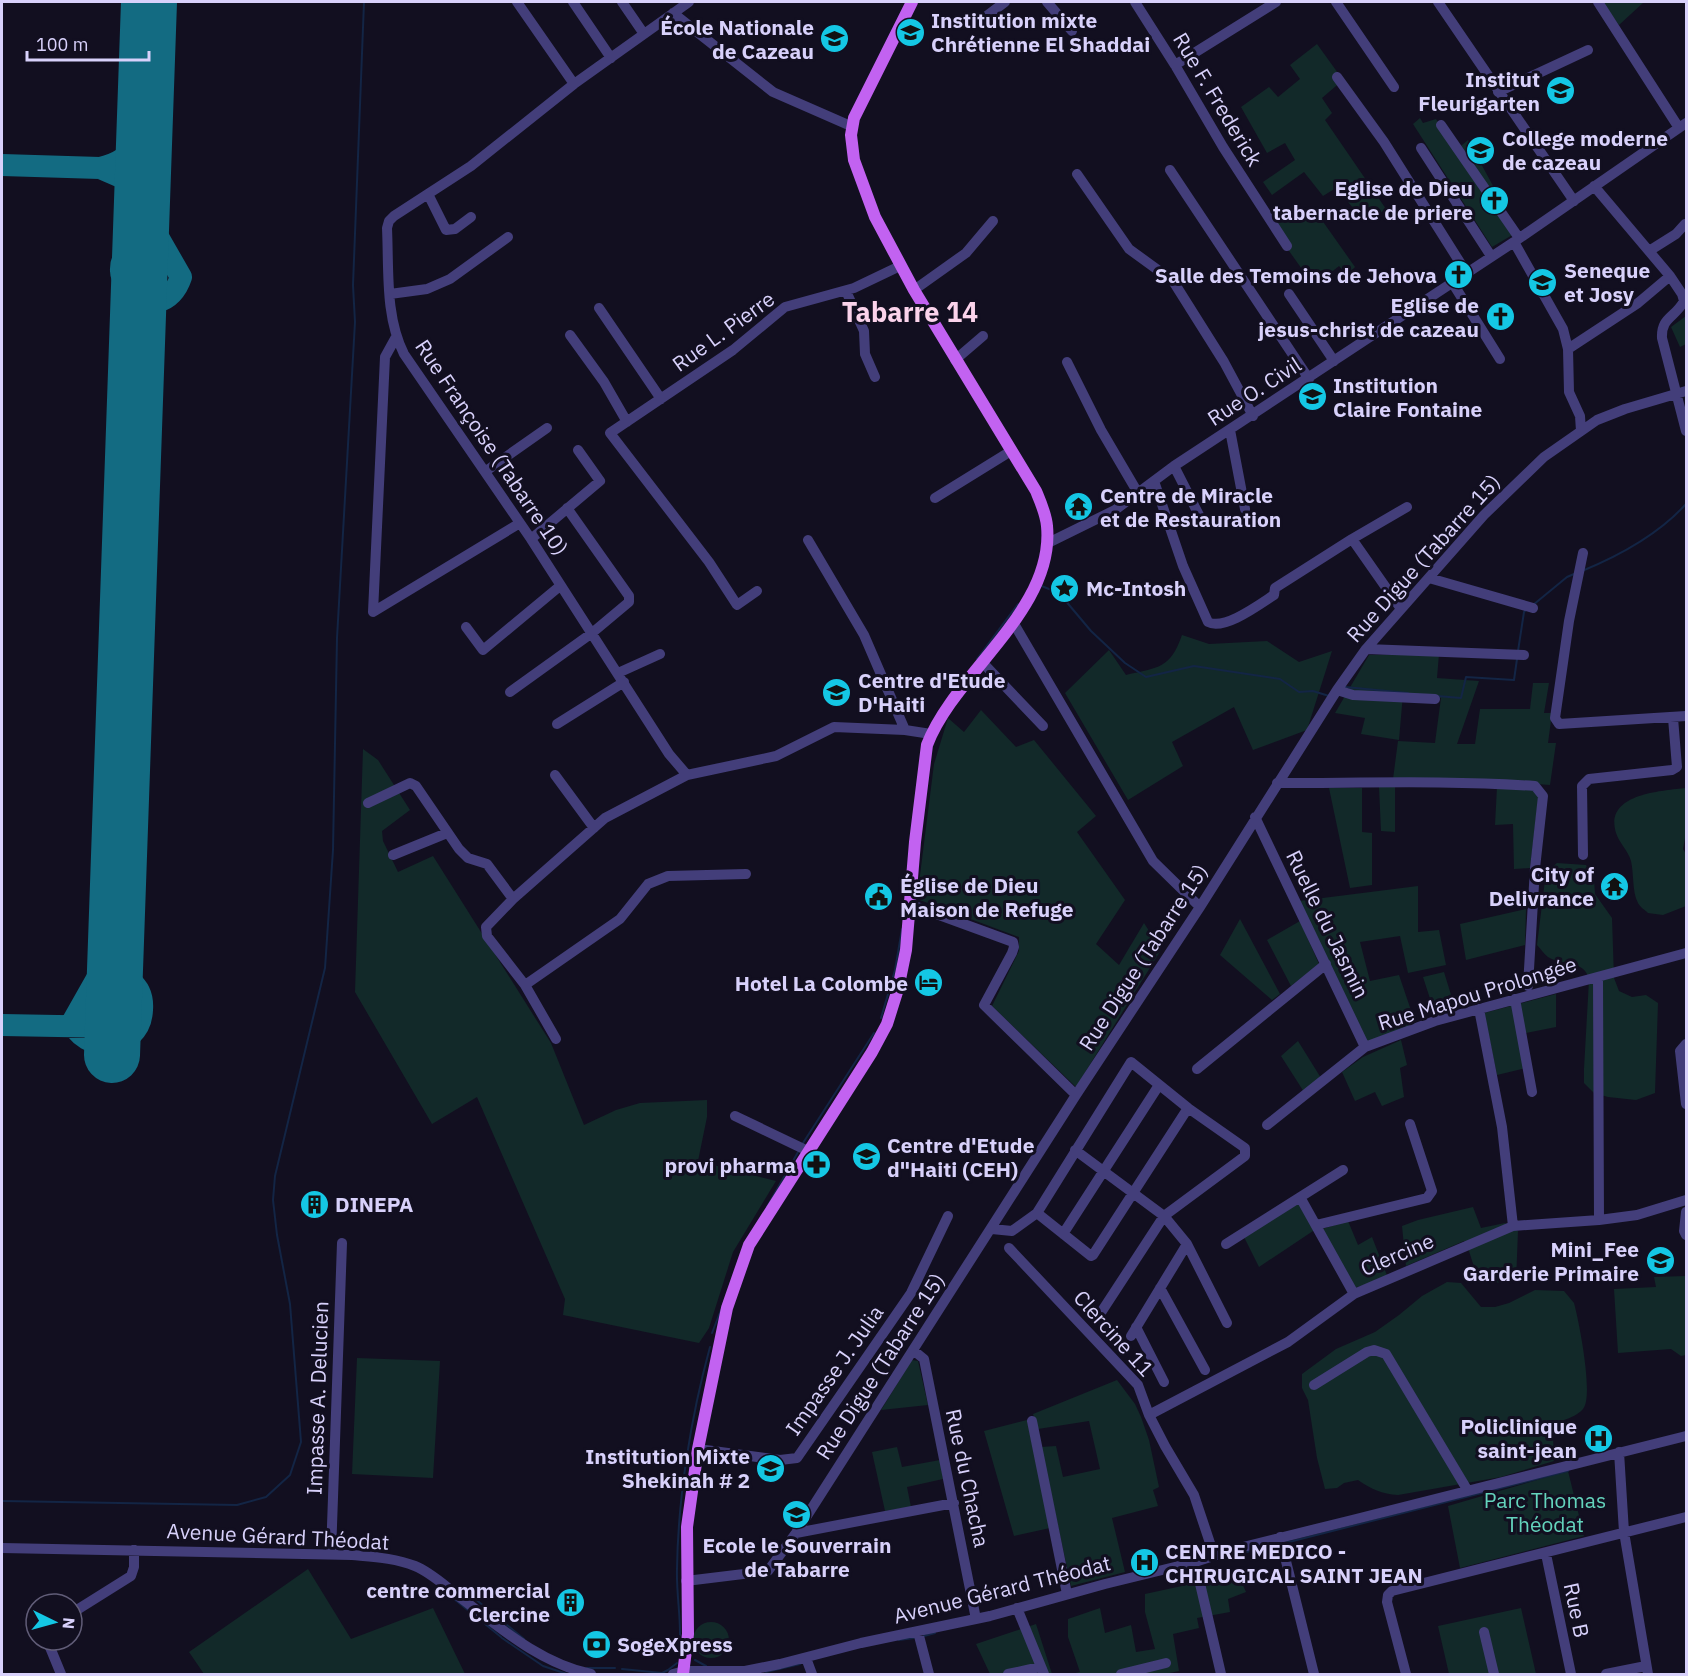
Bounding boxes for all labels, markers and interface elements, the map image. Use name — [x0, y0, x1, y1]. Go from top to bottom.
place label: Institution mixte Chrétienne El Shaddai — [931, 6, 1150, 58]
place label: École Nationale de Cazeau — [660, 13, 814, 65]
school or university icon: Institution mixte Chrétienne El Shaddai — [894, 16, 926, 48]
school or university icon: École Nationale de Cazeau — [819, 23, 851, 55]
scale bar — [27, 24, 148, 62]
street label: Rue F. Frederick — [1167, 27, 1269, 171]
text: 100 m — [36, 33, 88, 56]
place label: Institut Fleurigarten — [1418, 65, 1540, 117]
school or university icon: Institut Fleurigarten — [1545, 75, 1577, 107]
place label: College moderne de cazeau — [1502, 124, 1668, 176]
school or university icon: College moderne de cazeau — [1465, 134, 1497, 166]
place label: Eglise de Dieu tabernacle de priere — [1273, 174, 1473, 226]
church icon: Eglise de Dieu tabernacle de priere — [1478, 184, 1510, 216]
place label: Seneque et Josy — [1564, 256, 1651, 308]
church icon: Salle des Temoins de Jehova — [1442, 259, 1474, 291]
place label: Salle des Temoins de Jehova — [1155, 261, 1437, 289]
school or university icon: Seneque et Josy — [1527, 266, 1559, 298]
street label: Rue L. Pierre — [666, 284, 780, 378]
place label: Eglise de jesus-christ de cazeau — [1257, 291, 1479, 343]
district label: Tabarre 14 — [842, 294, 978, 329]
church icon: Eglise de jesus-christ de cazeau — [1484, 301, 1516, 333]
street label: Rue Françoise (Tabarre 10) — [409, 334, 575, 560]
street label: Rue O. Civil — [1202, 350, 1306, 432]
place label: Institution Claire Fontaine — [1333, 371, 1483, 423]
school or university icon: Institution Claire Fontaine — [1296, 381, 1328, 413]
street label: Rue Digue (Tabarre 15) — [1340, 468, 1506, 648]
place label: Centre de Miracle et de Restauration — [1100, 481, 1281, 533]
temple icon: Centre de Miracle et de Restauration — [1063, 491, 1095, 523]
place icon: Mc-Intosh — [1049, 572, 1081, 604]
place label: Mc-Intosh — [1086, 574, 1186, 602]
place label: Centre d'Etude D'Haiti — [858, 666, 1006, 718]
school or university icon: Centre d'Etude D'Haiti — [821, 676, 853, 708]
street label: Ruelle du Jasmin — [1280, 845, 1376, 1003]
street label: Rue Digue (Tabarre 15) — [1072, 858, 1214, 1056]
place label: City of Delivrance — [1489, 860, 1594, 912]
temple icon: City of Delivrance — [1599, 870, 1631, 902]
place label: Église de Dieu Maison de Refuge — [900, 871, 1074, 923]
public building icon: Église de Dieu Maison de Refuge — [863, 881, 895, 913]
street label: Rue Mapou Prolongée — [1374, 949, 1580, 1037]
hotel icon: Hotel La Colombe — [913, 967, 945, 999]
place label: Hotel La Colombe — [735, 969, 908, 997]
place label: Centre d'Etude d"Haiti (CEH) — [887, 1131, 1035, 1183]
school or university icon: Centre d'Etude d"Haiti (CEH) — [850, 1141, 882, 1173]
pharmacy icon: provi pharma — [801, 1149, 833, 1181]
place label: provi pharma — [664, 1151, 796, 1179]
building icon: DINEPA — [298, 1188, 330, 1220]
place label: DINEPA — [335, 1190, 413, 1218]
street label: Clercine — [1356, 1226, 1438, 1282]
place label: Mini_Fee Garderie Primaire — [1463, 1235, 1639, 1287]
school or university icon: Mini_Fee Garderie Primaire — [1644, 1245, 1676, 1277]
street label: Rue Digue (Tabarre 15) — [809, 1267, 951, 1465]
street label: Clercine 11 — [1068, 1284, 1160, 1382]
street label: Impasse J. Julia — [779, 1299, 889, 1441]
street label: Impasse A. Delucien — [300, 1301, 334, 1495]
street label: Rue du Chacha — [940, 1406, 996, 1550]
place label: Policlinique saint-jean — [1461, 1412, 1577, 1464]
hospital icon: Policlinique saint-jean — [1582, 1422, 1614, 1454]
place label: Institution Mixte Shekinah # 2 — [585, 1442, 750, 1494]
school or university icon: Institution Mixte Shekinah # 2 — [755, 1452, 787, 1484]
park label: Parc Thomas Théodat — [1484, 1486, 1606, 1538]
school or university icon: Ecole le Souverrain de Tabarre — [781, 1498, 813, 1530]
street label: Avenue Gérard Théodat — [166, 1516, 390, 1556]
place label: Ecole le Souverrain de Tabarre — [703, 1531, 891, 1583]
place label: CENTRE MEDICO - CHIRUGICAL SAINT JEAN — [1165, 1537, 1423, 1589]
hospital icon: CENTRE MEDICO - CHIRUGICAL SAINT JEAN — [1128, 1547, 1160, 1579]
street label: Avenue Gérard Théodat — [891, 1548, 1113, 1630]
place label: centre commercial Clercine — [366, 1576, 550, 1628]
street label: Rue B — [1558, 1580, 1596, 1640]
building icon: centre commercial Clercine — [555, 1586, 587, 1618]
north arrow — [24, 1592, 84, 1652]
text: N — [58, 1617, 79, 1630]
bank icon: SogeXpress — [580, 1628, 612, 1660]
place label: SogeXpress — [617, 1630, 733, 1658]

